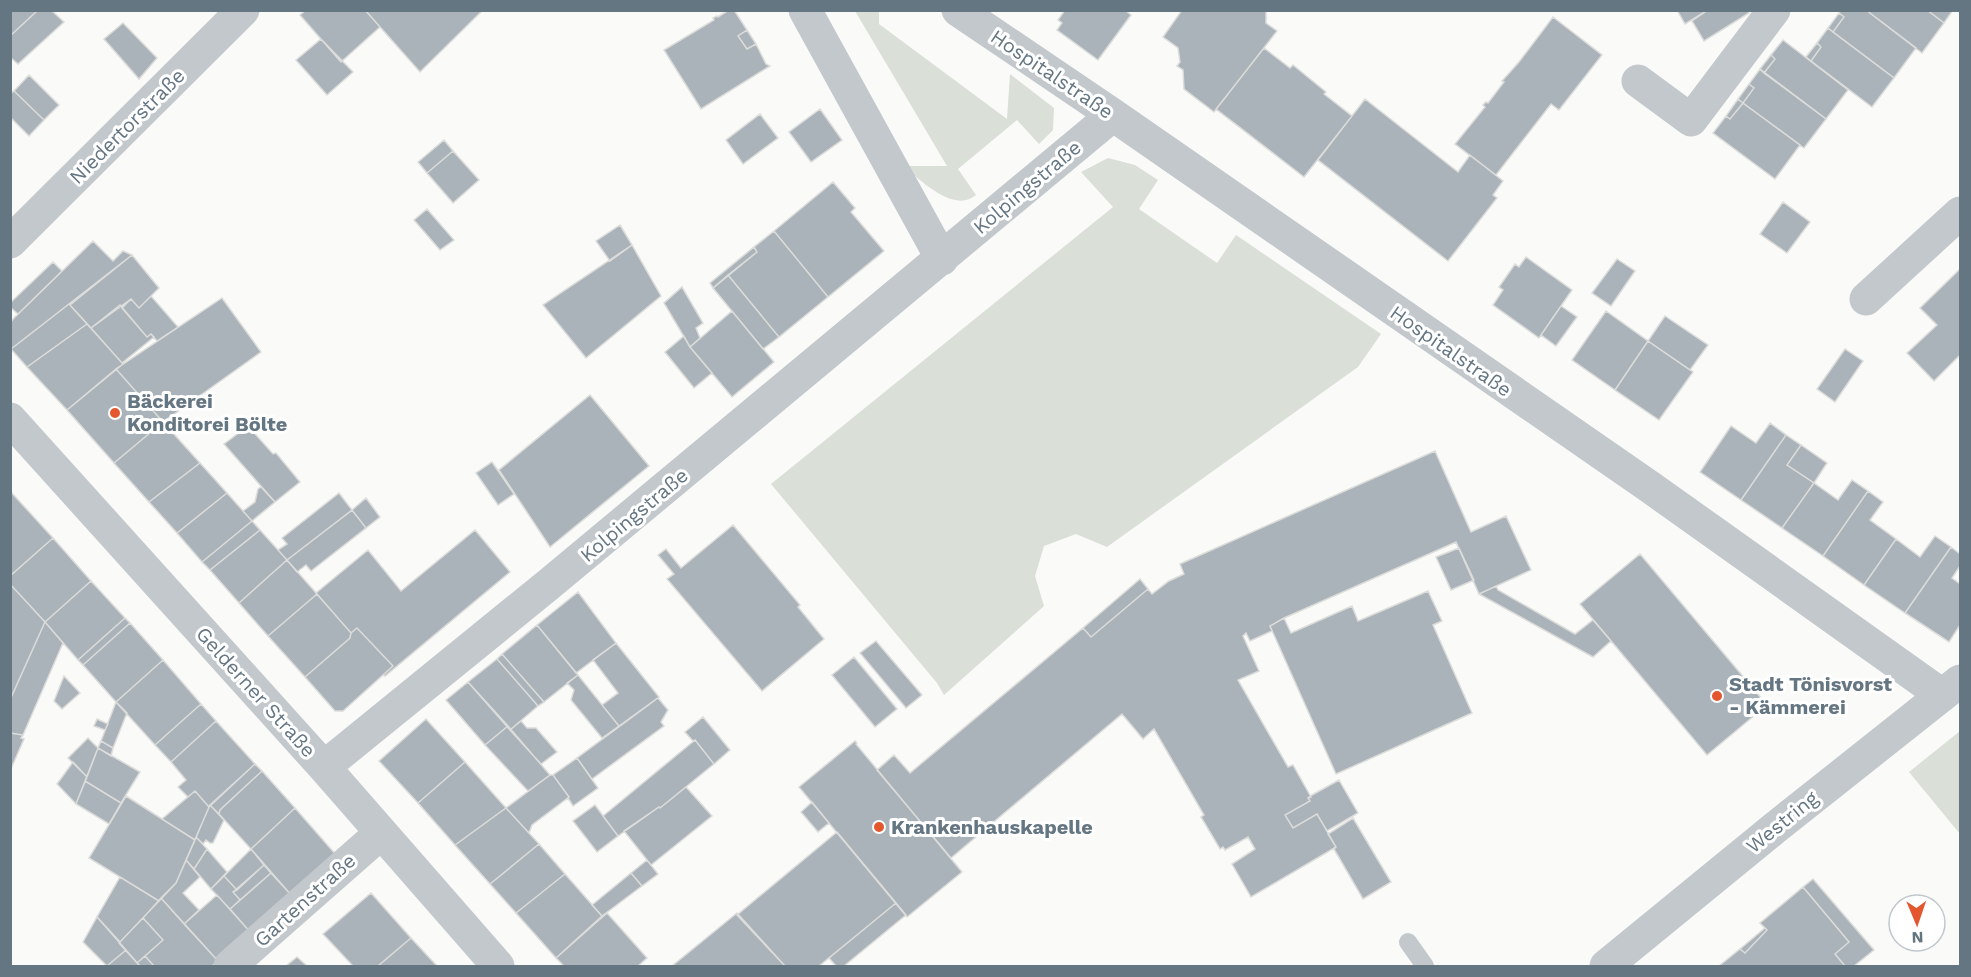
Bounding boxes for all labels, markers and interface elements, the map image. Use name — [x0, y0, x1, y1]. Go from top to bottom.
street label: Hospitalstraße — [986, 24, 1118, 124]
street label: Niedertorstraße — [64, 63, 190, 189]
street label: Kolpingstraße — [968, 135, 1086, 239]
street label: Hospitalstraße — [1386, 300, 1516, 402]
place label: Bäckerei Konditorei Bölte — [127, 389, 287, 436]
marker: Bäckerei Konditorei Bölte — [108, 406, 122, 420]
street label: Kolpingstraße — [575, 463, 693, 567]
street label: Gelderner Straße — [191, 622, 321, 762]
place label: Stadt Tönisvorst - Kämmerei — [1729, 672, 1892, 719]
marker: Stadt Tönisvorst - Kämmerei — [1710, 689, 1724, 703]
street label: Westring — [1741, 786, 1823, 858]
place label: Krankenhauskapelle — [891, 815, 1093, 839]
marker: Krankenhauskapelle — [872, 820, 886, 834]
street label: Gartenstraße — [250, 848, 360, 952]
north arrow — [1887, 893, 1947, 953]
text: N — [1911, 928, 1924, 947]

